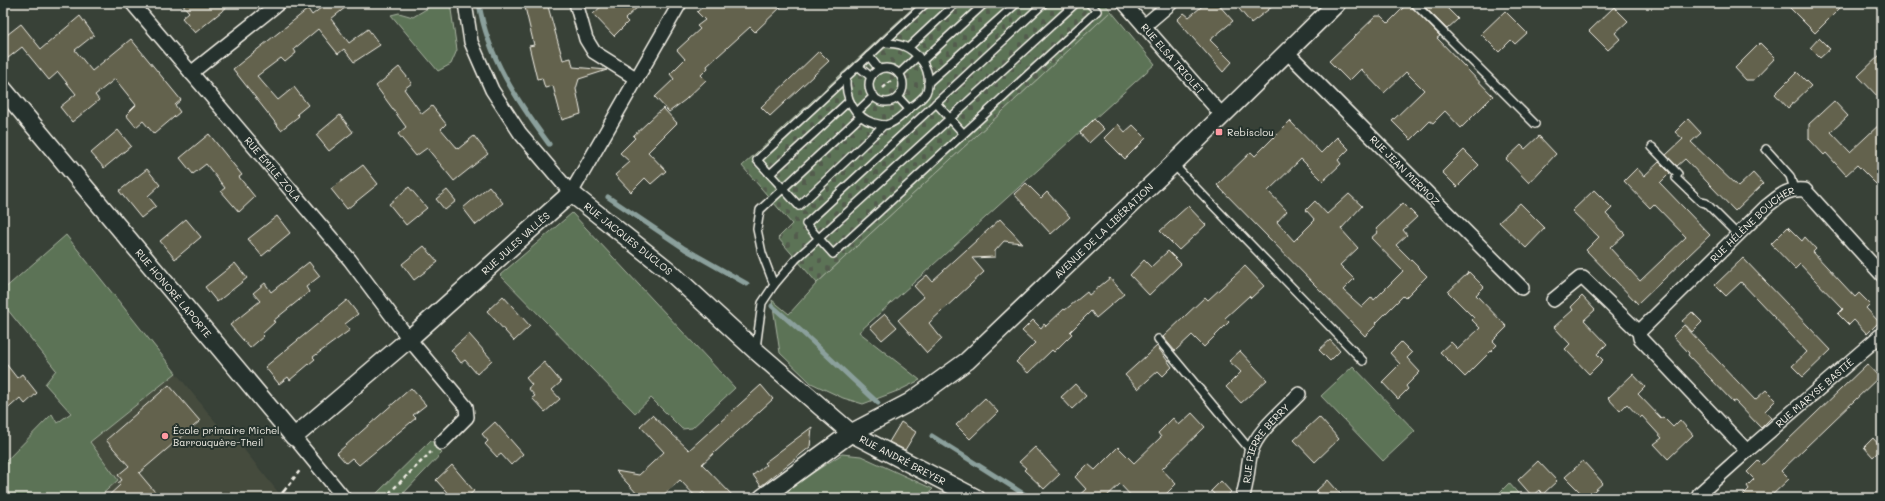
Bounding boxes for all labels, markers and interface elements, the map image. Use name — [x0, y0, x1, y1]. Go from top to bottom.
street label: RUE ELSA TRIOLET — [1138, 20, 1208, 97]
place label: Rebisclou — [1227, 125, 1274, 139]
marker: Rebisclou — [1214, 127, 1224, 137]
street label: RUE JEAN MERMOZ — [1367, 132, 1443, 209]
street label: RUE ÉMILE ZOLA — [241, 134, 305, 205]
street label: AVENUE DE LA LIBÉRATION — [1051, 180, 1156, 281]
street label: RUE HÉLÈNE BOUCHER — [1707, 183, 1796, 265]
street label: RUE JACQUES DUCLOS — [581, 199, 676, 278]
street label: RUE JULES VALLÈS — [478, 208, 553, 278]
street label: RUE HONORÉ LAPORTE — [132, 246, 215, 341]
street label: RUE MARYSE BASTIÉ — [1772, 355, 1856, 430]
street label: RUE PIERRE BERRY — [1239, 400, 1292, 484]
place label: École primaire Michel Barrouquère-Theil — [173, 423, 280, 449]
marker: École primaire Michel Barrouquère-Theil — [160, 431, 170, 441]
street label: RUE ANDRÉ BREYER — [857, 432, 948, 488]

